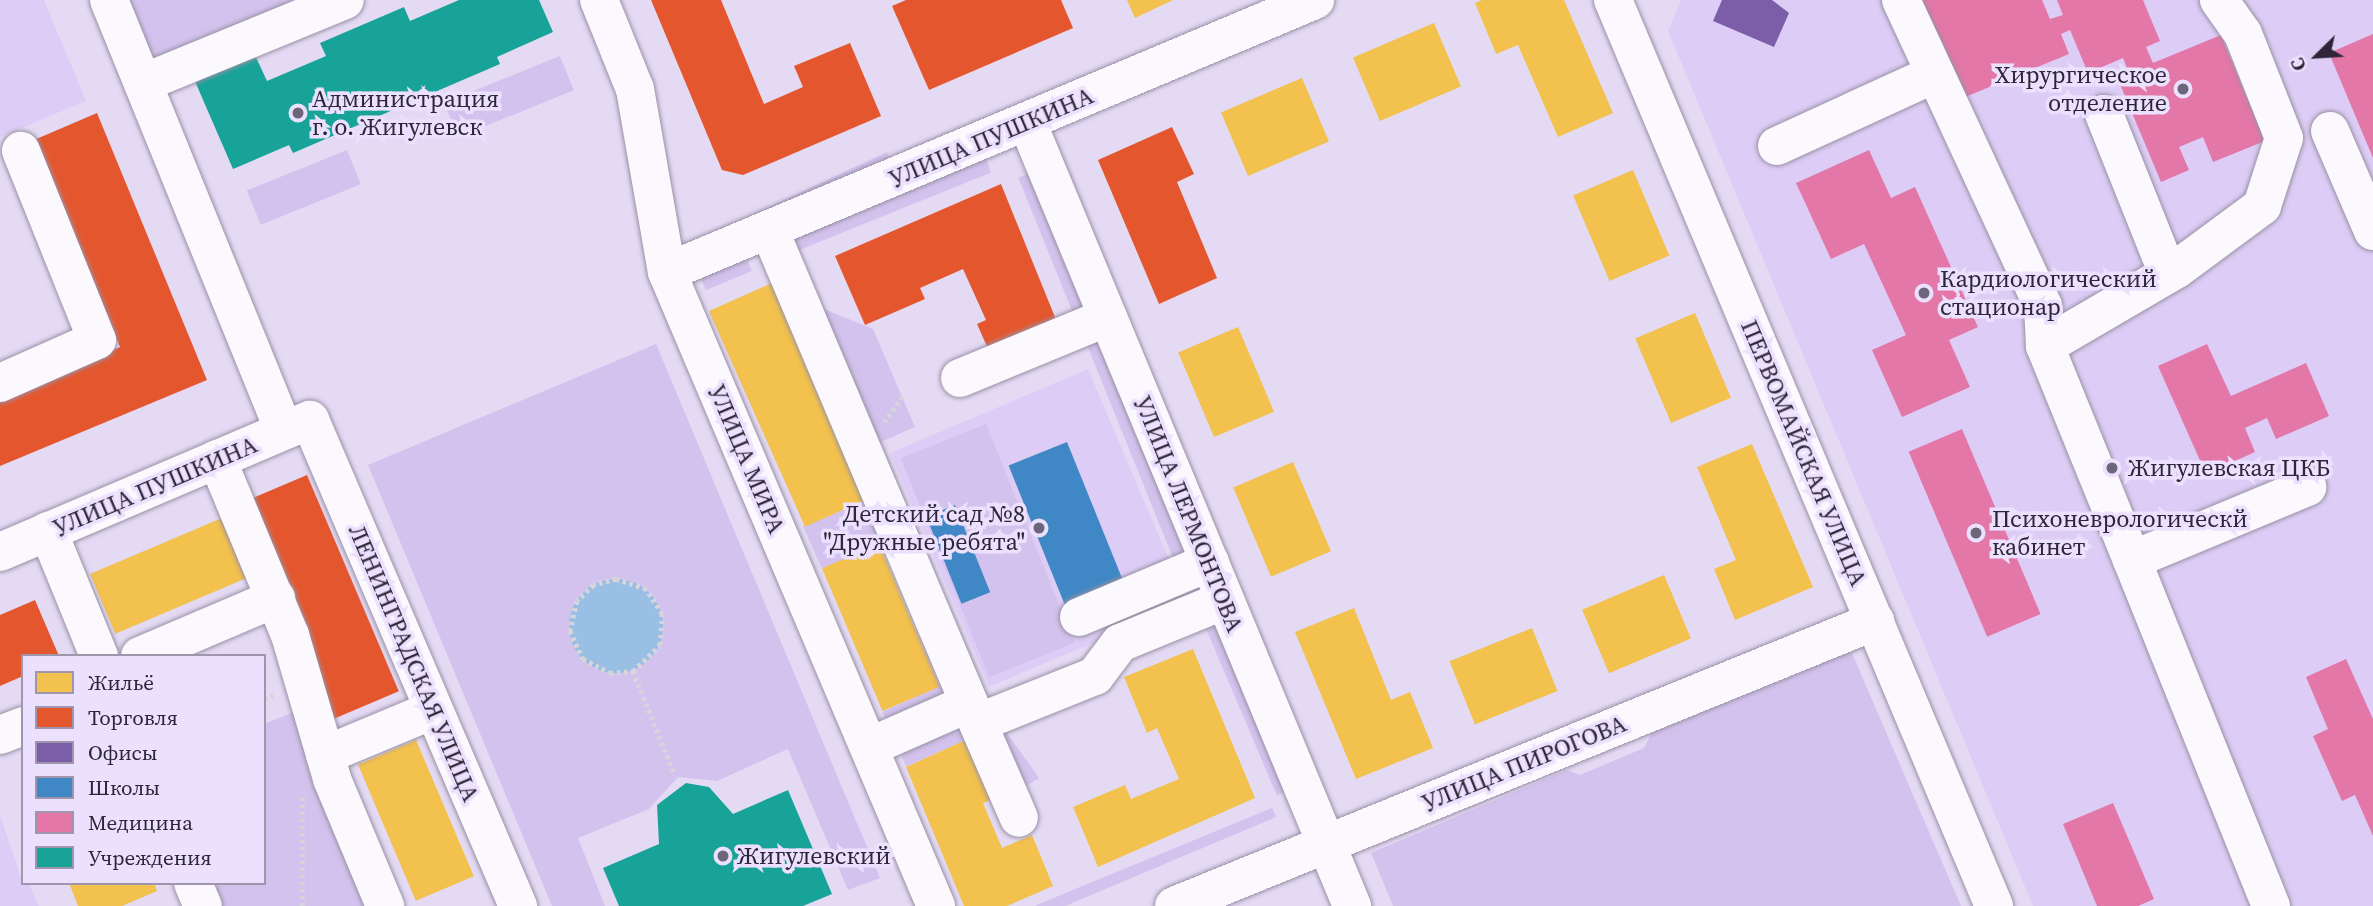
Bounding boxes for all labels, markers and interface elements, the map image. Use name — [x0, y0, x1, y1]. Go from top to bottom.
north arrow — [2282, 21, 2352, 91]
text: С — [2284, 54, 2312, 75]
place label: Хирургическое отделение — [1995, 61, 2167, 117]
marker: Хирургическое отделение — [2173, 79, 2193, 99]
street label: УЛИЦА ПУШКИНА — [884, 81, 1098, 193]
place label: Администрация г. о. Жигулевск — [312, 85, 499, 141]
marker: Администрация г. о. Жигулевск — [290, 105, 306, 121]
place label: Кардиологический стационар — [1940, 265, 2157, 321]
marker: Кардиологический стационар — [1914, 283, 1934, 303]
street label: ПЕРВОМАЙСКАЯ УЛИЦА — [1735, 316, 1873, 590]
street label: УЛИЦА МИРА — [703, 380, 791, 538]
street label: УЛИЦА ЛЕРМОНТОВА — [1128, 392, 1250, 636]
street label: УЛИЦА ПУШКИНА — [48, 430, 262, 542]
place label: Жигулевская ЦКБ — [2128, 454, 2330, 482]
marker: Жигулевская ЦКБ — [2102, 458, 2122, 478]
place label: Детский сад №8 "Дружные ребята" — [823, 500, 1025, 556]
place label: Психоневрологическй кабинет — [1992, 505, 2248, 561]
street label: ЛЕНИНГРАДСКАЯ УЛИЦА — [343, 520, 485, 806]
marker: Детский сад №8 "Дружные ребята" — [1031, 520, 1047, 536]
marker: Психоневрологическй кабинет — [1966, 523, 1986, 543]
legend — [21, 654, 266, 885]
text: Жильё — [88, 668, 154, 697]
text: Торговля — [88, 703, 178, 732]
street label: УЛИЦА ПИРОГОВА — [1418, 709, 1630, 817]
text: Офисы — [88, 738, 158, 767]
text: Школы — [88, 773, 160, 802]
text: Медицина — [88, 808, 193, 837]
place label: Жигулевский — [737, 842, 891, 870]
text: Учреждения — [88, 843, 212, 872]
marker: Жигулевский — [715, 848, 731, 864]

